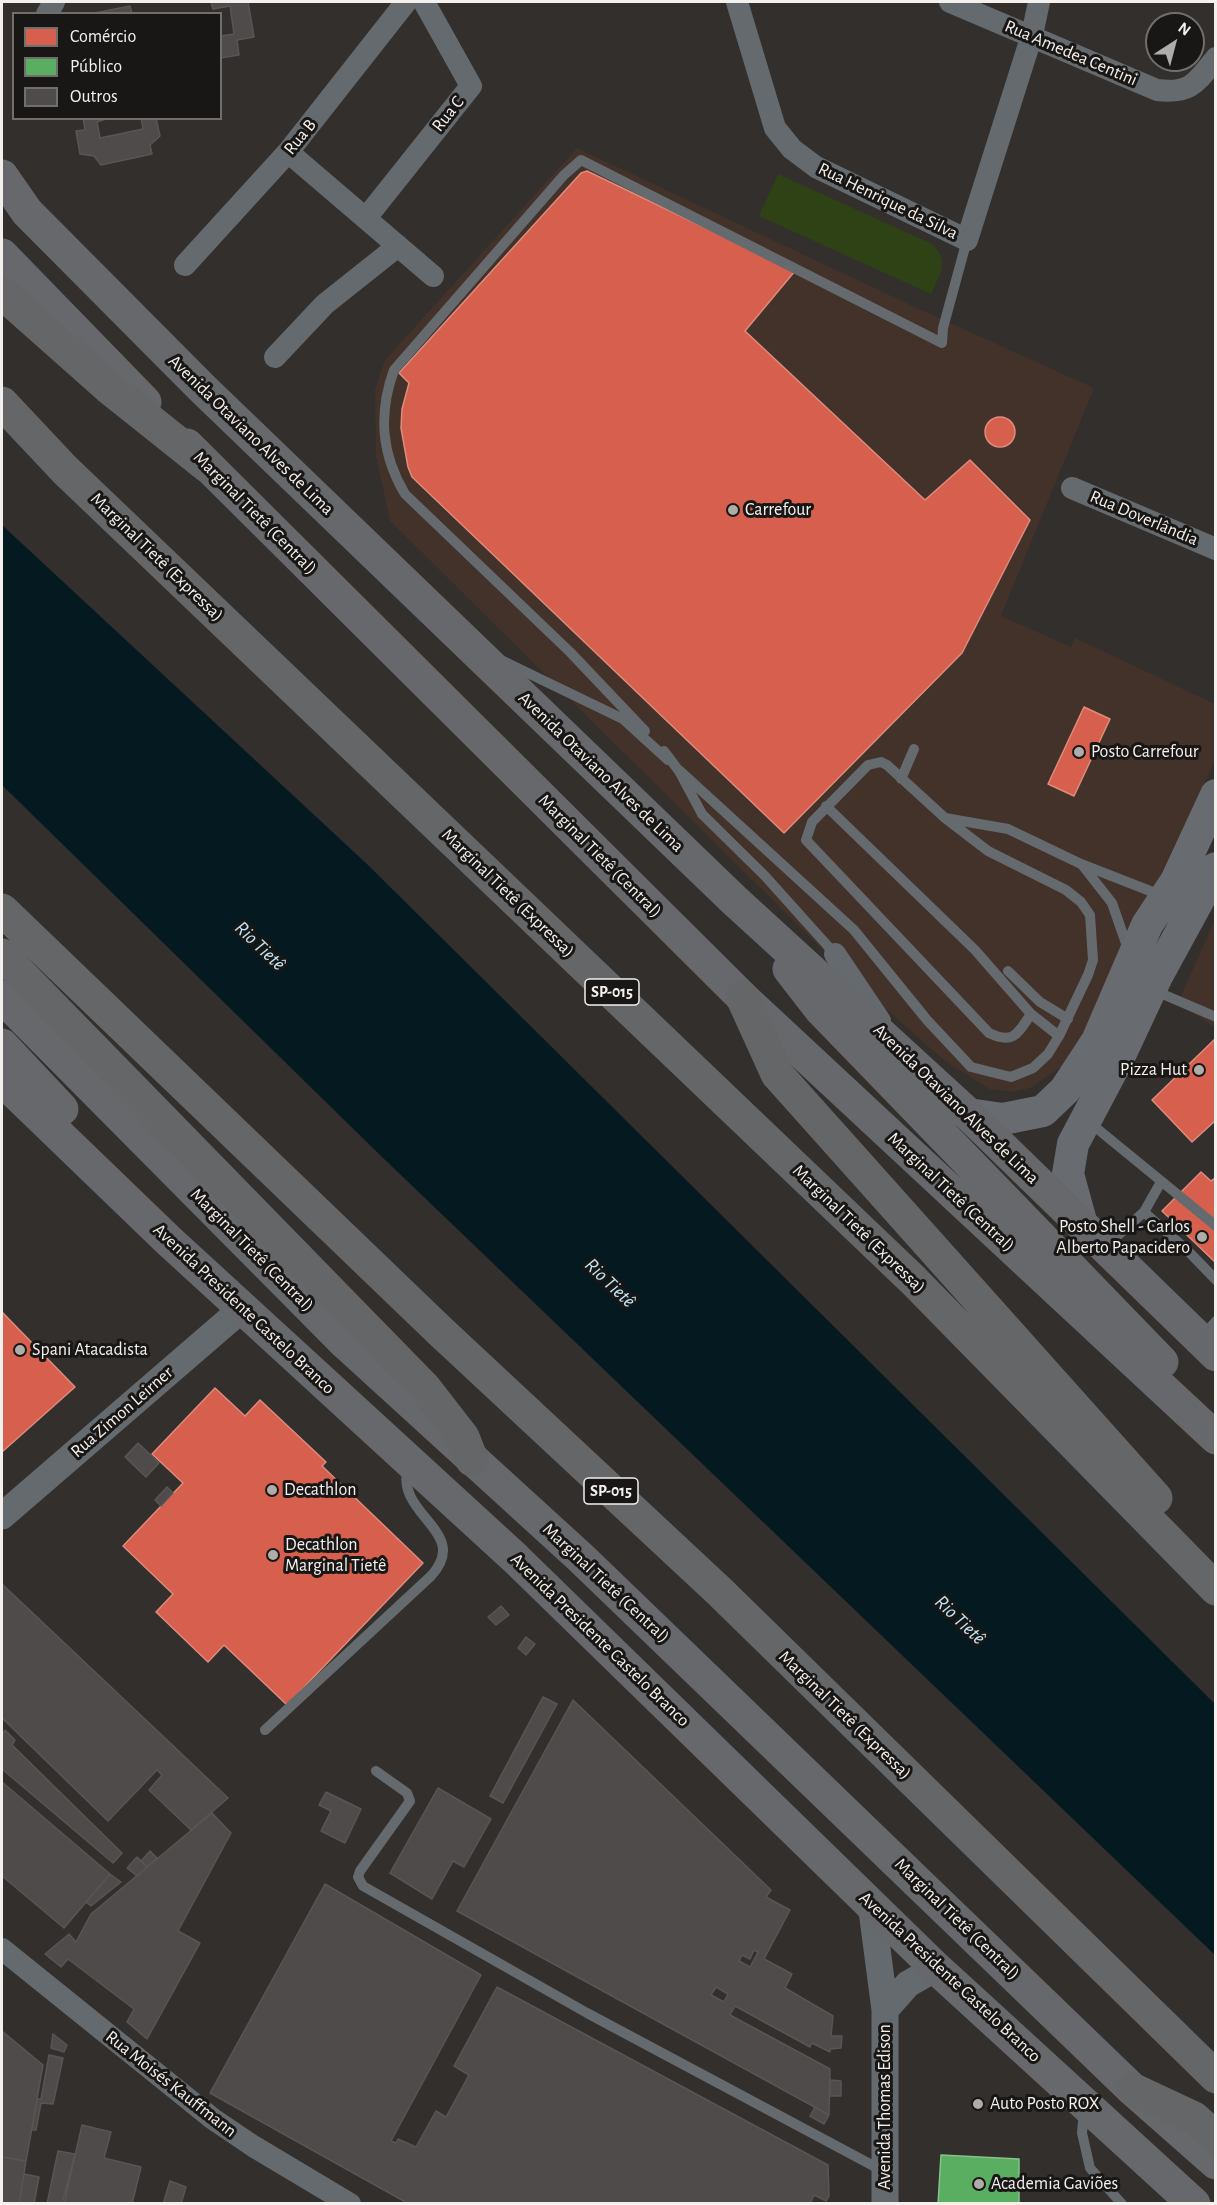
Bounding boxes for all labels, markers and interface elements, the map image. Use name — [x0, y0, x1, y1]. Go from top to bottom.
legend — [12, 12, 222, 120]
north arrow — [1145, 12, 1205, 72]
street label: Rua Amedea Centini — [1001, 15, 1141, 91]
text: N — [1175, 19, 1194, 39]
text: Comércio — [70, 28, 136, 46]
text: Público — [70, 58, 122, 76]
text: Outros — [70, 88, 118, 106]
street label: Rua C — [427, 92, 469, 136]
street label: Rua B — [279, 115, 321, 159]
street label: Rua Henrique da Silva — [815, 158, 961, 244]
street label: Avenida Otaviano Alves de Lima — [164, 350, 338, 520]
street label: Marginal Tietê (Central) — [189, 447, 321, 579]
street label: Rua Doverlândia — [1087, 485, 1201, 551]
street label: Marginal Tietê (Expressa) — [86, 488, 228, 626]
place label: Carrefour — [745, 499, 811, 521]
marker: Carrefour — [726, 503, 740, 517]
street label: Avenida Otaviano Alves de Lima — [514, 687, 688, 857]
place label: Posto Carrefour — [1091, 741, 1199, 763]
marker: Posto Carrefour — [1072, 745, 1086, 759]
street label: Marginal Tietê (Central) — [534, 790, 666, 922]
street label: Marginal Tietê (Expressa) — [437, 824, 579, 962]
water label: Rio Tietê — [230, 916, 290, 976]
road number: SP-015 — [585, 979, 639, 1005]
street label: Avenida Otaviano Alves de Lima — [869, 1019, 1043, 1189]
place label: Pizza Hut — [1120, 1059, 1187, 1081]
marker: Pizza Hut — [1192, 1063, 1206, 1077]
street label: Marginal Tietê (Central) — [883, 1128, 1019, 1256]
street label: Marginal Tietê (Expressa) — [788, 1160, 930, 1298]
street label: Marginal Tietê (Central) — [186, 1184, 318, 1316]
place label: Posto Shell - Carlos Alberto Papacidero — [1056, 1216, 1190, 1258]
street label: Avenida Presidente Castelo Branco — [149, 1219, 339, 1399]
marker: Posto Shell - Carlos Alberto Papacidero — [1195, 1230, 1209, 1244]
water label: Rio Tietê — [580, 1253, 640, 1313]
place label: Spani Atacadista — [32, 1339, 148, 1361]
marker: Spani Atacadista — [13, 1343, 27, 1357]
street label: Rua Zimon Leirner — [66, 1362, 178, 1462]
road number: SP-015 — [584, 1478, 638, 1504]
place label: Decathlon — [284, 1479, 356, 1501]
marker: Decathlon — [265, 1483, 279, 1497]
street label: Marginal Tietê (Central) — [538, 1519, 674, 1647]
place label: Decathlon Marginal Tietê — [285, 1534, 386, 1576]
marker: Decathlon Marginal Tietê — [266, 1548, 280, 1562]
street label: Avenida Presidente Castelo Branco — [506, 1549, 694, 1731]
water label: Rio Tietê — [930, 1590, 990, 1650]
street label: Marginal Tietê (Expressa) — [774, 1646, 916, 1784]
street label: Marginal Tietê (Central) — [890, 1854, 1024, 1984]
street label: Avenida Presidente Castelo Branco — [855, 1887, 1045, 2067]
street label: Avenida Thomas Edison — [874, 2024, 896, 2190]
street label: Rua Moisés Kauffmann — [101, 2026, 241, 2142]
place label: Auto Posto ROX — [990, 2093, 1099, 2115]
marker: Auto Posto ROX — [971, 2097, 985, 2111]
place label: Academia Gaviões — [991, 2173, 1118, 2195]
marker: Academia Gaviões — [972, 2177, 986, 2191]

